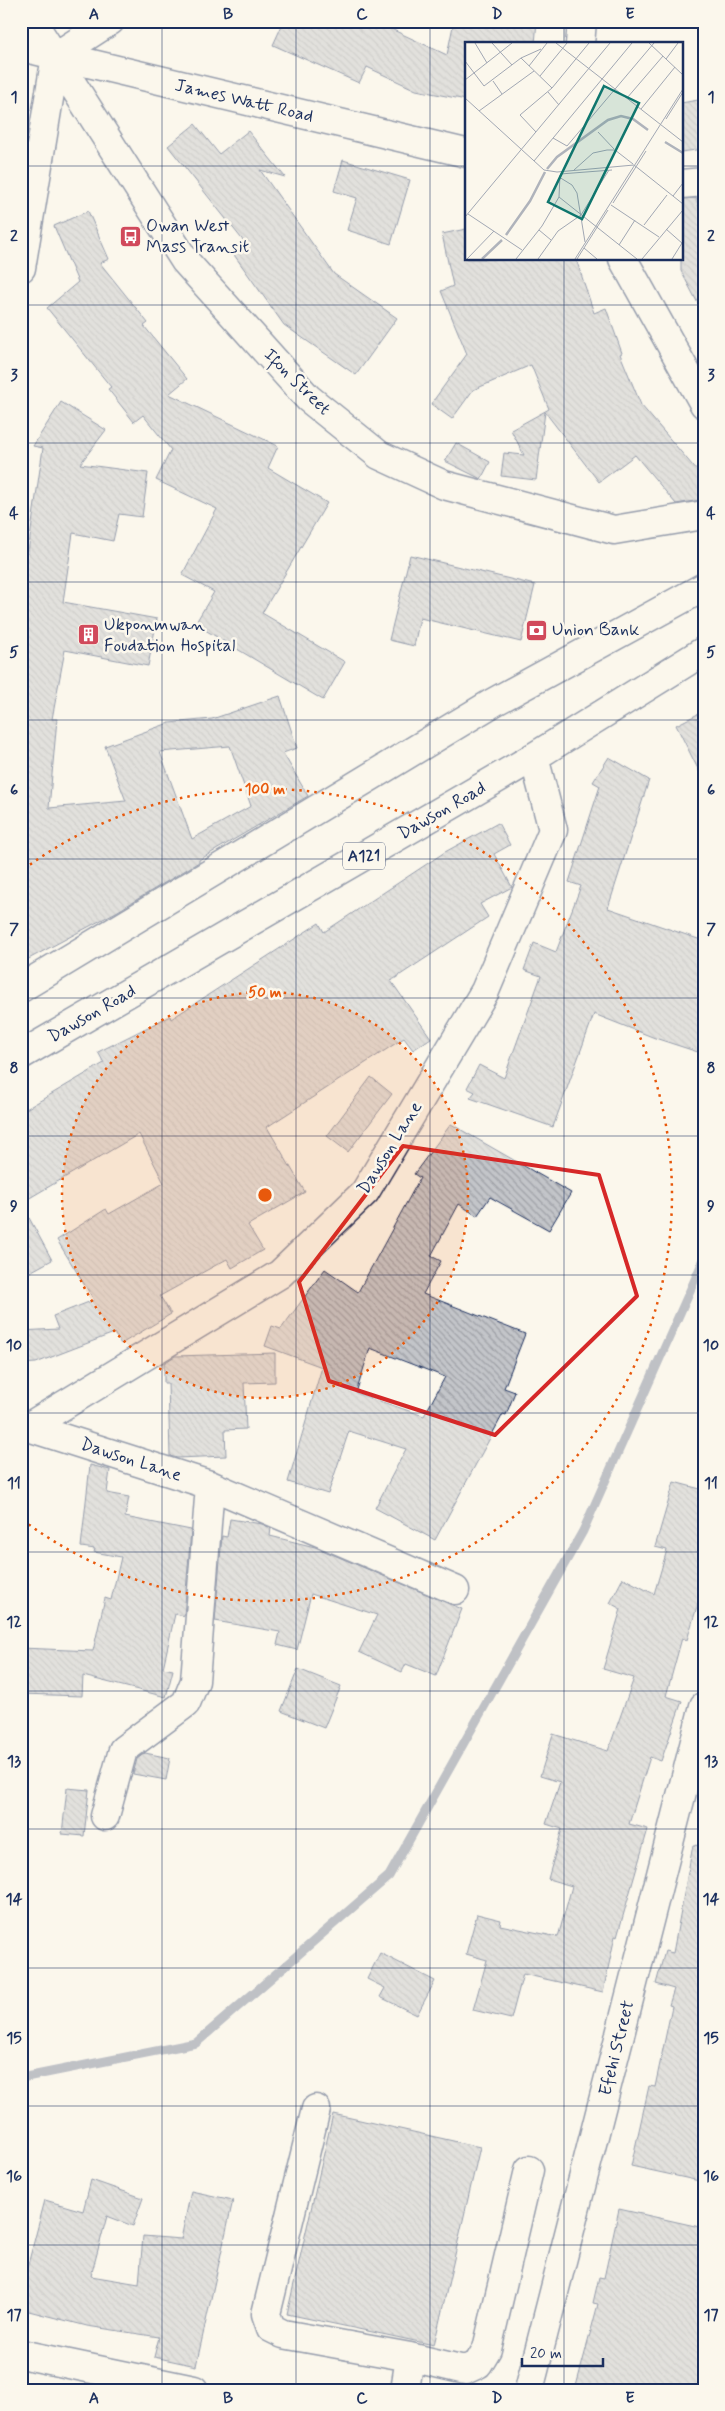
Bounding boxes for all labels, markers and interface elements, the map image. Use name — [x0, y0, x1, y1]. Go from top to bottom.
text: A — [89, 4, 99, 25]
text: B — [223, 4, 233, 25]
text: C — [356, 4, 368, 25]
text: D — [491, 4, 503, 25]
text: E — [625, 4, 635, 25]
inset map — [465, 42, 682, 260]
street label: James Watt Road — [172, 73, 316, 129]
text: 1 — [10, 87, 18, 108]
text: 1 — [707, 87, 715, 108]
place label: Owan West Mass Transit — [146, 214, 250, 259]
bus stop icon: Owan West Mass Transit — [118, 224, 142, 248]
text: 2 — [10, 226, 18, 247]
text: 2 — [707, 226, 715, 247]
street label: Ifon Street — [257, 343, 336, 422]
text: 3 — [10, 365, 18, 386]
text: 3 — [707, 365, 715, 386]
text: 4 — [9, 503, 19, 524]
text: 4 — [706, 503, 716, 524]
place label: Ukponmwan Foudation Hospital — [104, 613, 235, 658]
bank icon: Union Bank — [524, 618, 548, 642]
place label: Union Bank — [552, 618, 639, 642]
building icon: Ukponmwan Foudation Hospital — [76, 623, 100, 647]
text: 5 — [9, 642, 19, 663]
text: 5 — [706, 642, 716, 663]
street label: Dawson Road — [394, 776, 490, 846]
text: 6 — [10, 780, 18, 801]
text: 100 m — [245, 780, 285, 800]
text: 6 — [707, 780, 715, 801]
road number: A121 — [343, 842, 385, 869]
text: 7 — [9, 919, 19, 940]
text: 7 — [706, 919, 716, 940]
street label: Dawson Road — [44, 979, 140, 1049]
text: 50 m — [248, 983, 282, 1003]
text: 8 — [9, 1058, 19, 1079]
text: 8 — [706, 1058, 716, 1079]
street label: Dawson Lane — [352, 1097, 428, 1199]
centre of rings — [256, 1186, 274, 1204]
text: 9 — [10, 1196, 18, 1217]
text: 9 — [707, 1196, 715, 1217]
text: 10 — [6, 1335, 22, 1356]
text: 10 — [703, 1335, 719, 1356]
street label: Dawson Lane — [77, 1432, 185, 1488]
text: 11 — [7, 1473, 21, 1494]
text: 11 — [704, 1473, 718, 1494]
text: 12 — [6, 1612, 22, 1633]
text: 12 — [703, 1612, 719, 1633]
text: 13 — [7, 1751, 21, 1772]
text: 13 — [704, 1751, 718, 1772]
text: 14 — [6, 1889, 23, 1910]
text: 14 — [703, 1889, 720, 1910]
street label: Efehi Street — [594, 1998, 640, 2098]
text: 15 — [6, 2028, 22, 2049]
text: 15 — [703, 2028, 719, 2049]
text: 16 — [6, 2166, 22, 2187]
text: 16 — [703, 2166, 719, 2187]
text: 17 — [6, 2305, 22, 2326]
text: 17 — [703, 2305, 719, 2326]
scale bar — [522, 2336, 604, 2368]
text: 20 m — [530, 2344, 562, 2364]
text: A — [89, 2388, 99, 2409]
text: B — [223, 2388, 233, 2409]
text: C — [356, 2388, 368, 2409]
text: D — [491, 2388, 503, 2409]
text: E — [625, 2388, 635, 2409]

